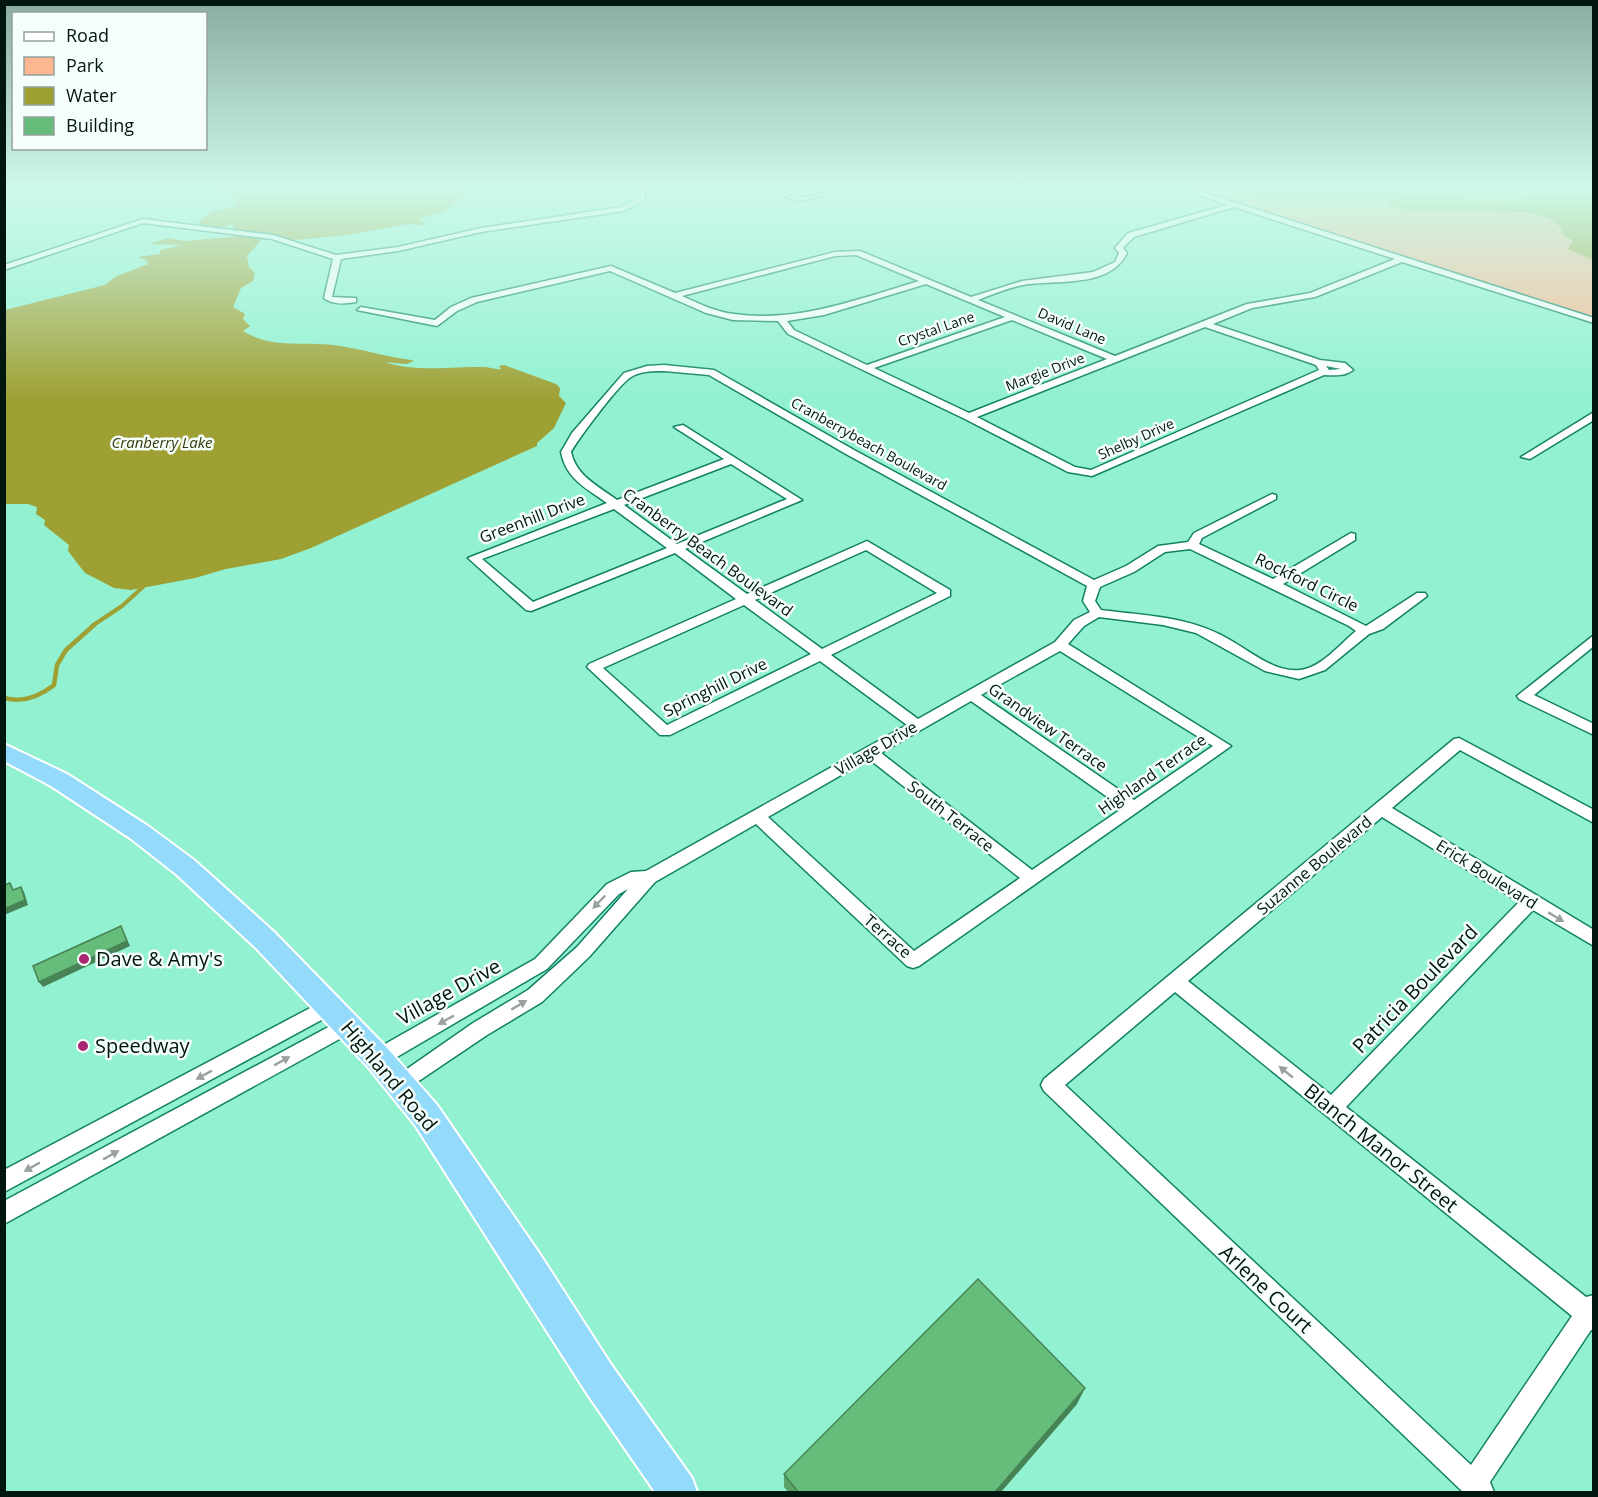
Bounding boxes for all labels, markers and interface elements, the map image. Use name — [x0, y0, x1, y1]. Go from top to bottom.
legend — [12, 12, 207, 150]
text: Road — [66, 23, 109, 47]
text: Park — [66, 53, 104, 77]
text: Water — [66, 83, 117, 107]
text: Building — [66, 113, 134, 137]
street label: David Lane — [1035, 303, 1109, 348]
street label: Crystal Lane — [895, 307, 977, 350]
street label: Margie Drive — [1003, 348, 1087, 395]
street label: Cranberrybeach Boulevard — [788, 393, 951, 494]
street label: Shelby Drive — [1095, 413, 1177, 464]
water label: Cranberry Lake — [111, 432, 213, 452]
street label: Cranberry Beach Boulevard — [619, 483, 797, 621]
street label: Greenhill Drive — [476, 488, 588, 548]
street label: Rockford Circle — [1252, 547, 1362, 617]
street label: Springhill Drive — [659, 652, 771, 722]
street label: Grandview Terrace — [984, 678, 1112, 776]
street label: Village Drive — [831, 716, 921, 780]
street label: Highland Terrace — [1093, 728, 1211, 820]
street label: South Terrace — [903, 775, 999, 857]
street label: Suzanne Boulevard — [1252, 810, 1376, 920]
street label: Erick Boulevard — [1432, 834, 1542, 914]
one-way arrow — [593, 895, 607, 909]
street label: Terrace — [859, 909, 917, 963]
one-way arrow — [1548, 911, 1564, 922]
street label: Patricia Boulevard — [1346, 918, 1483, 1059]
place label: Dave & Amy's — [96, 945, 223, 972]
marker: Dave & Amy's — [77, 952, 91, 966]
street label: Village Drive — [392, 952, 505, 1031]
one-way arrow — [511, 1000, 527, 1011]
street label: Highland Road — [335, 1015, 444, 1137]
one-way arrow — [437, 1015, 454, 1025]
place label: Speedway — [95, 1032, 191, 1059]
marker: Speedway — [76, 1039, 90, 1053]
one-way arrow — [274, 1056, 291, 1066]
one-way arrow — [1279, 1066, 1294, 1078]
one-way arrow — [196, 1069, 213, 1079]
street label: Blanch Manor Street — [1299, 1077, 1464, 1218]
one-way arrow — [103, 1150, 120, 1160]
one-way arrow — [24, 1161, 41, 1171]
street label: Arlene Court — [1214, 1239, 1319, 1339]

